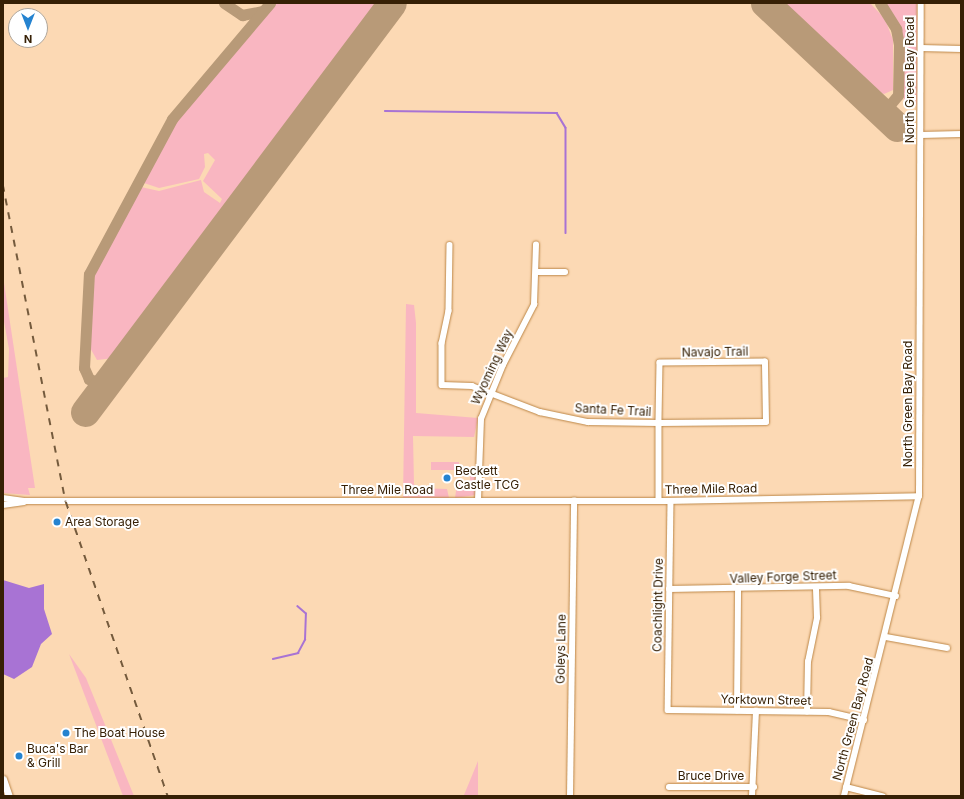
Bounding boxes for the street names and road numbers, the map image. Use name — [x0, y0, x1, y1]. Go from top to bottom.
street label: North Green Bay Road — [903, 17, 917, 143]
street label: Wyoming Way — [468, 327, 516, 407]
street label: North Green Bay Road — [901, 341, 915, 467]
street label: Navajo Trail — [682, 344, 748, 360]
street label: Santa Fe Trail — [574, 401, 652, 419]
street label: Three Mile Road — [665, 481, 757, 497]
street label: Three Mile Road — [341, 483, 433, 497]
street label: Coachlight Drive — [650, 558, 666, 652]
street label: Valley Forge Street — [729, 568, 837, 586]
street label: Goleys Lane — [553, 614, 569, 684]
street label: North Green Bay Road — [830, 656, 876, 782]
street label: Yorktown Street — [721, 692, 811, 708]
street label: Bruce Drive — [678, 769, 744, 783]

